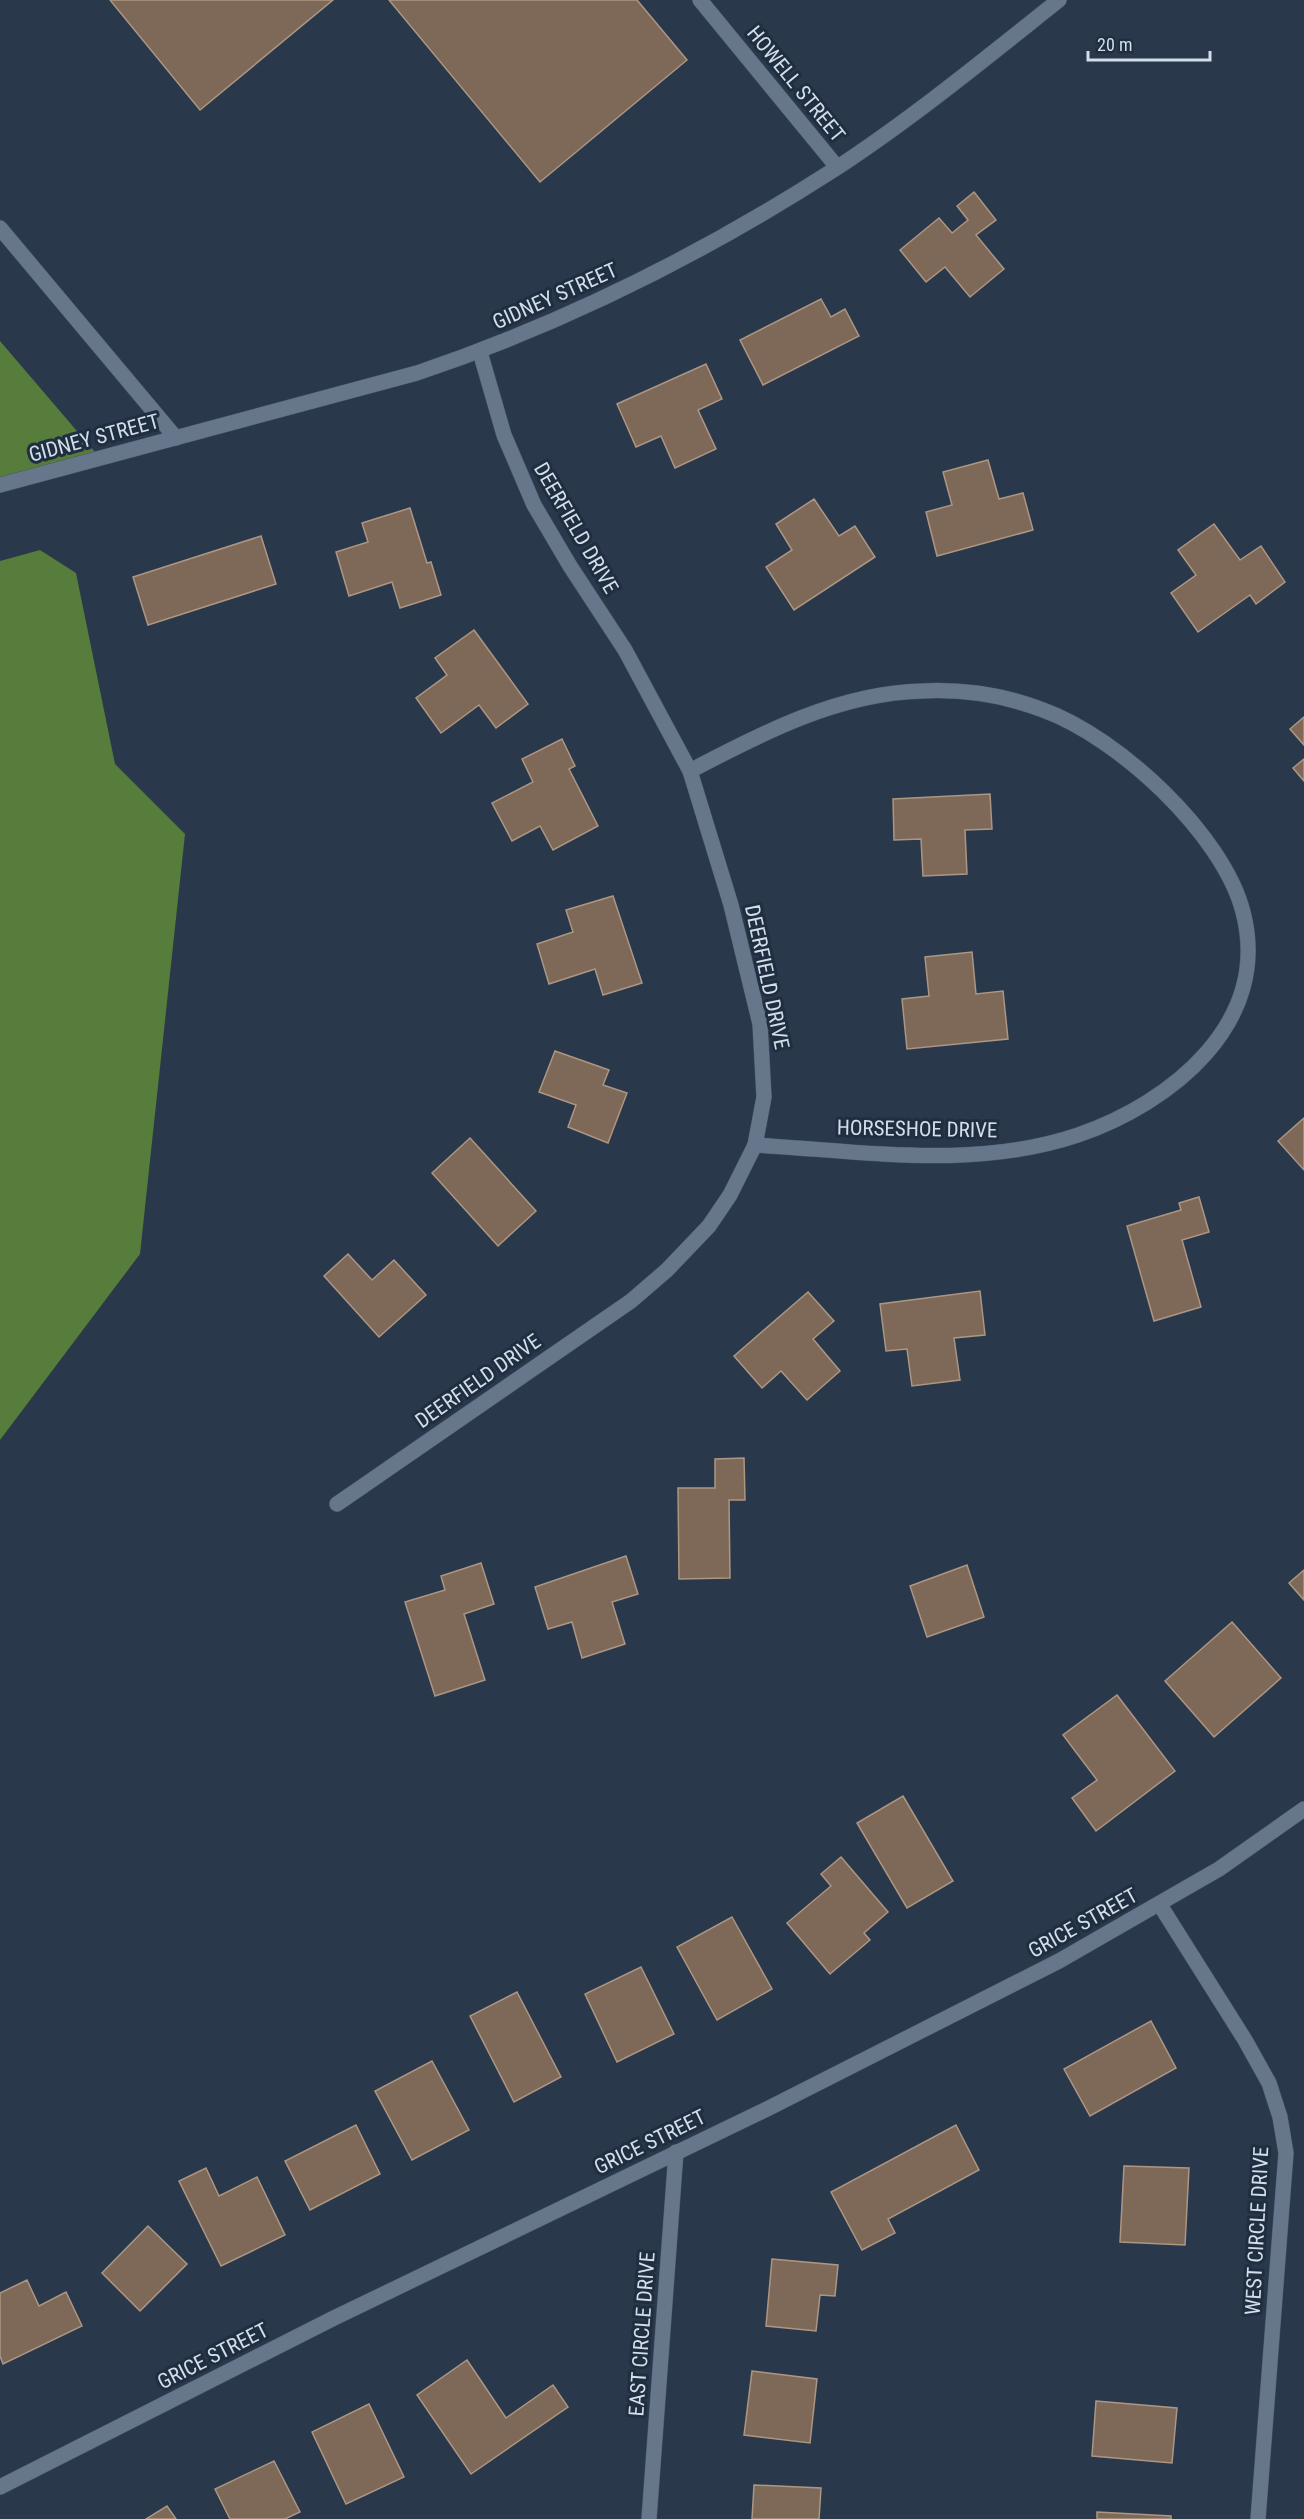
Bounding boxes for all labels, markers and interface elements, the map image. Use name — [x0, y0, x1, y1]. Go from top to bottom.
street label: HOWELL STREET — [742, 21, 850, 147]
scale bar — [1088, 24, 1210, 62]
text: 20 m — [1097, 34, 1132, 55]
street label: GIDNEY STREET — [489, 258, 621, 334]
street label: GIDNEY STREET — [26, 409, 162, 467]
street label: DEERFIELD DRIVE — [529, 458, 623, 598]
street label: DEERFIELD DRIVE — [740, 903, 794, 1051]
street label: HORSESHOE DRIVE — [837, 1116, 997, 1142]
street label: DEERFIELD DRIVE — [411, 1329, 545, 1433]
street label: GRICE STREET — [1024, 1883, 1142, 1963]
street label: GRICE STREET — [590, 2105, 710, 2179]
street label: WEST CIRCLE DRIVE — [1241, 2146, 1273, 2316]
street label: EAST CIRCLE DRIVE — [624, 2251, 660, 2417]
street label: GRICE STREET — [154, 2318, 272, 2394]

